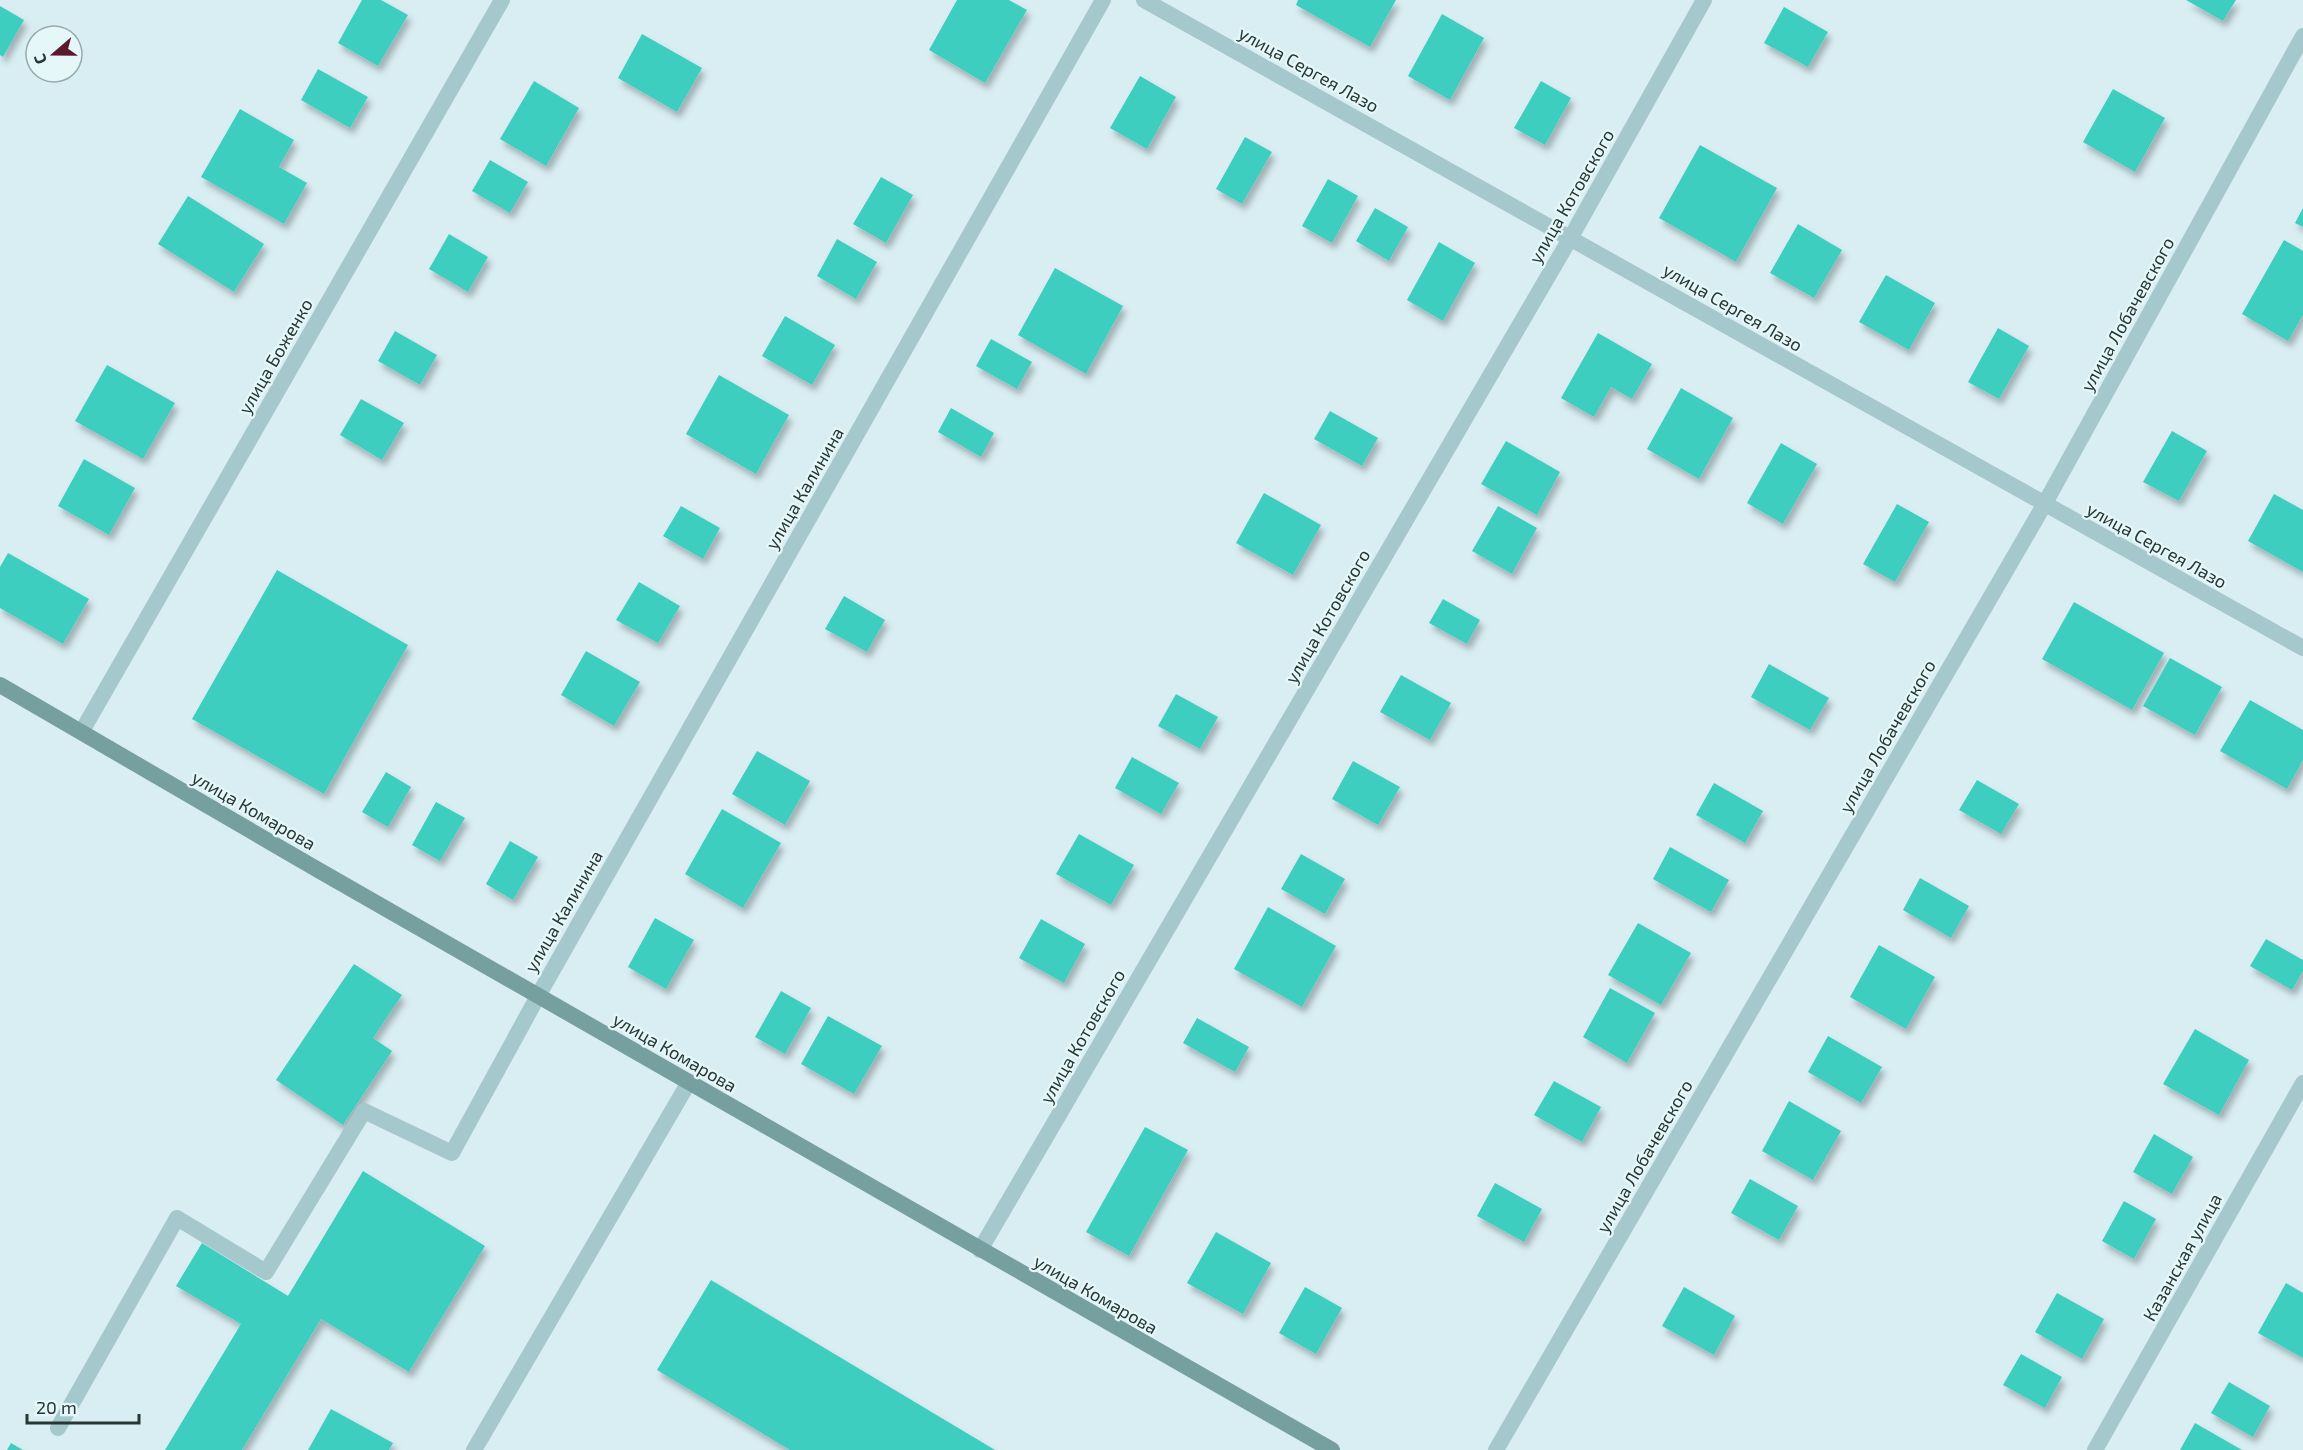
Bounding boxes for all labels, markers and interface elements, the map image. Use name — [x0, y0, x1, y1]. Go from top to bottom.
street label: улица Сергея Лазо — [1235, 21, 1383, 117]
north arrow — [24, 24, 84, 84]
text: С — [29, 52, 50, 67]
street label: улица Котовского — [1524, 125, 1618, 267]
street label: улица Лобачевского — [2075, 233, 2179, 395]
street label: улица Сергея Лазо — [1659, 258, 1807, 356]
street label: улица Боженко — [233, 294, 317, 418]
street label: улица Калинина — [760, 423, 848, 553]
street label: улица Сергея Лазо — [2083, 497, 2231, 593]
street label: улица Котовского — [1280, 545, 1374, 687]
street label: улица Лобачевского — [1834, 656, 1940, 816]
street label: улица Комарова — [188, 766, 320, 854]
street label: улица Калинина — [519, 846, 607, 976]
street label: улица Котовского — [1035, 965, 1129, 1107]
street label: улица Комарова — [609, 1008, 741, 1096]
street label: улица Лобачевского — [1591, 1076, 1697, 1236]
street label: Казанская улица — [2138, 1189, 2226, 1325]
street label: улица Комарова — [1030, 1250, 1162, 1338]
scale bar — [27, 1387, 140, 1425]
text: 20 m — [36, 1396, 77, 1418]

